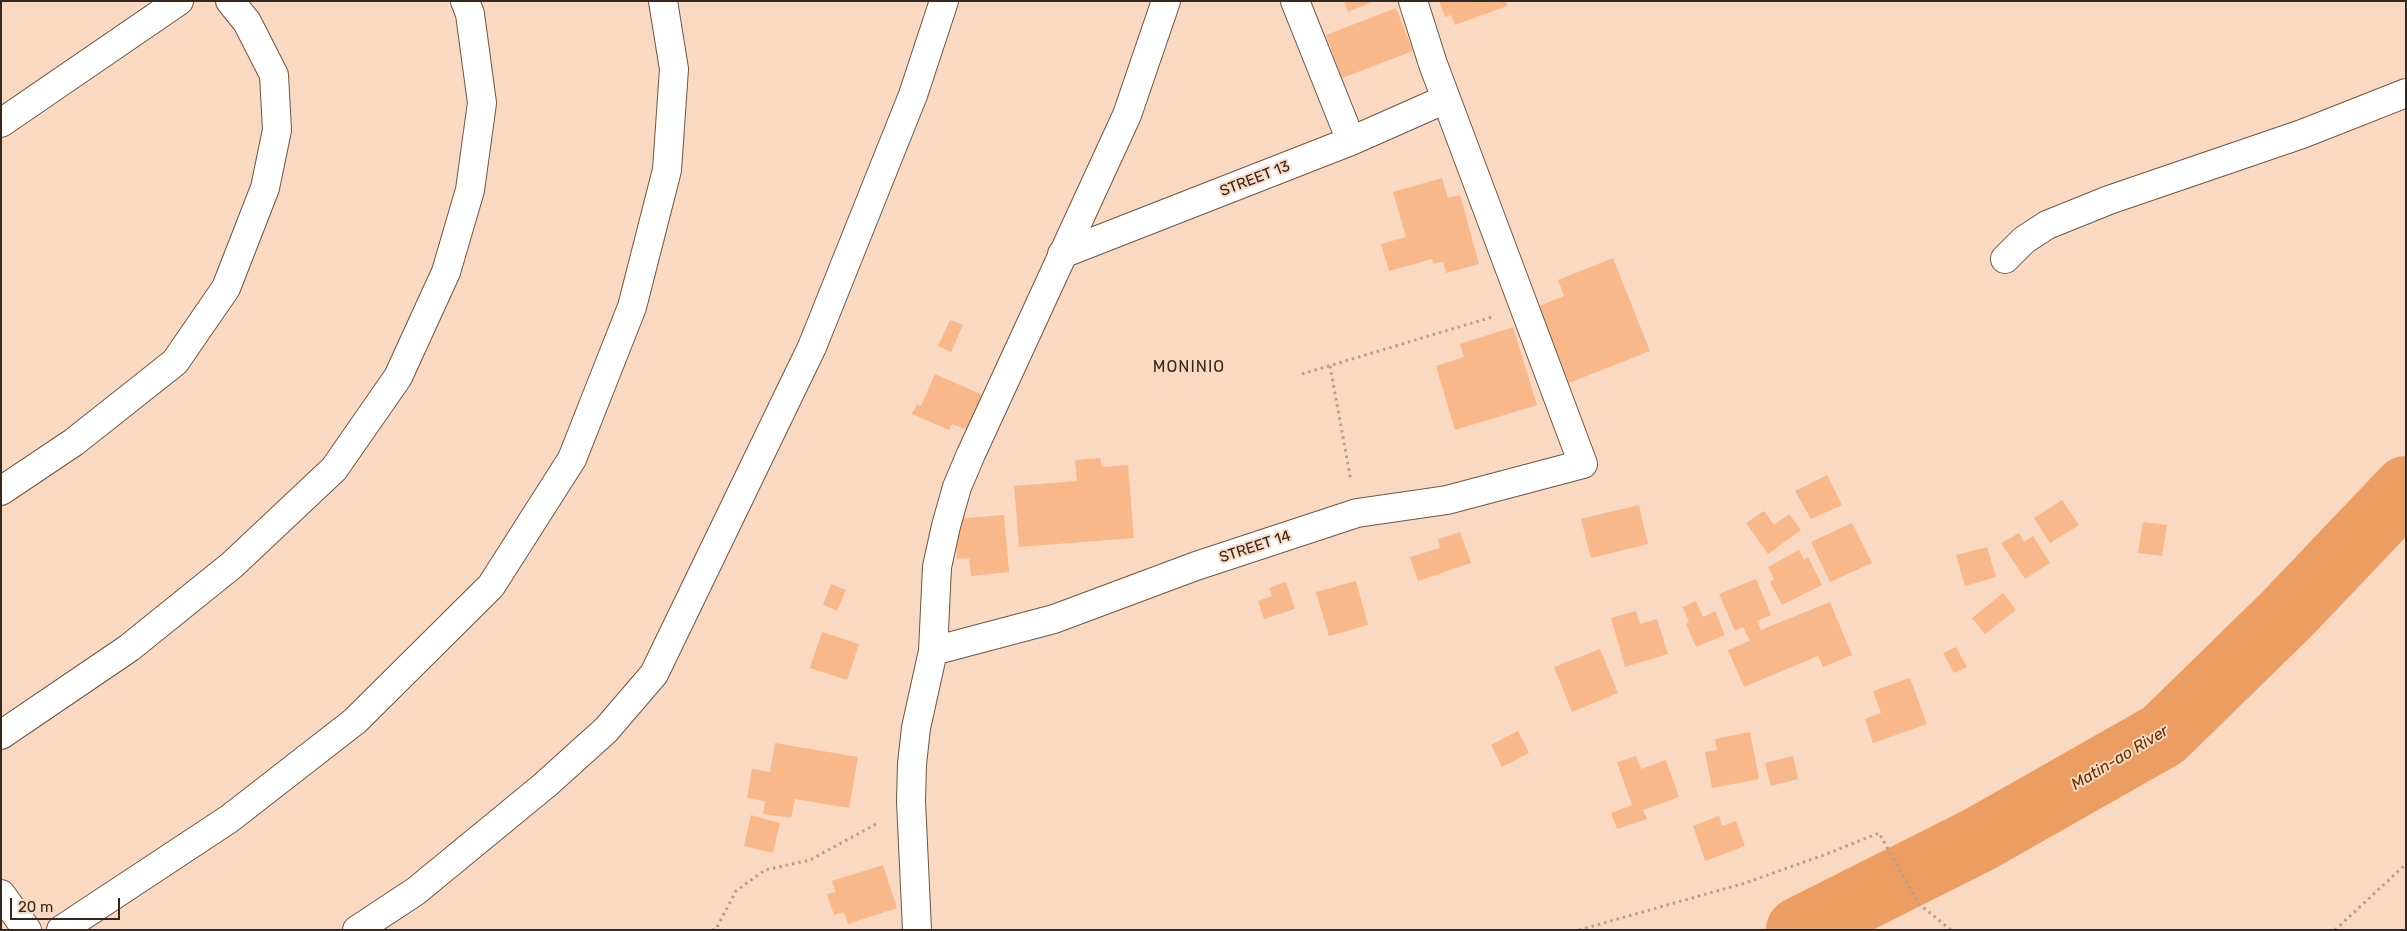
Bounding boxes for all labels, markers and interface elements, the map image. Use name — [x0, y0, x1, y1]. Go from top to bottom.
street label: STREET 13 — [1217, 157, 1293, 201]
district label: MONINIO — [1152, 357, 1226, 377]
street label: STREET 14 — [1217, 527, 1293, 567]
water label: Matin-ao River — [2068, 721, 2172, 795]
scale bar — [12, 888, 122, 920]
text: 20 m — [18, 898, 53, 916]

